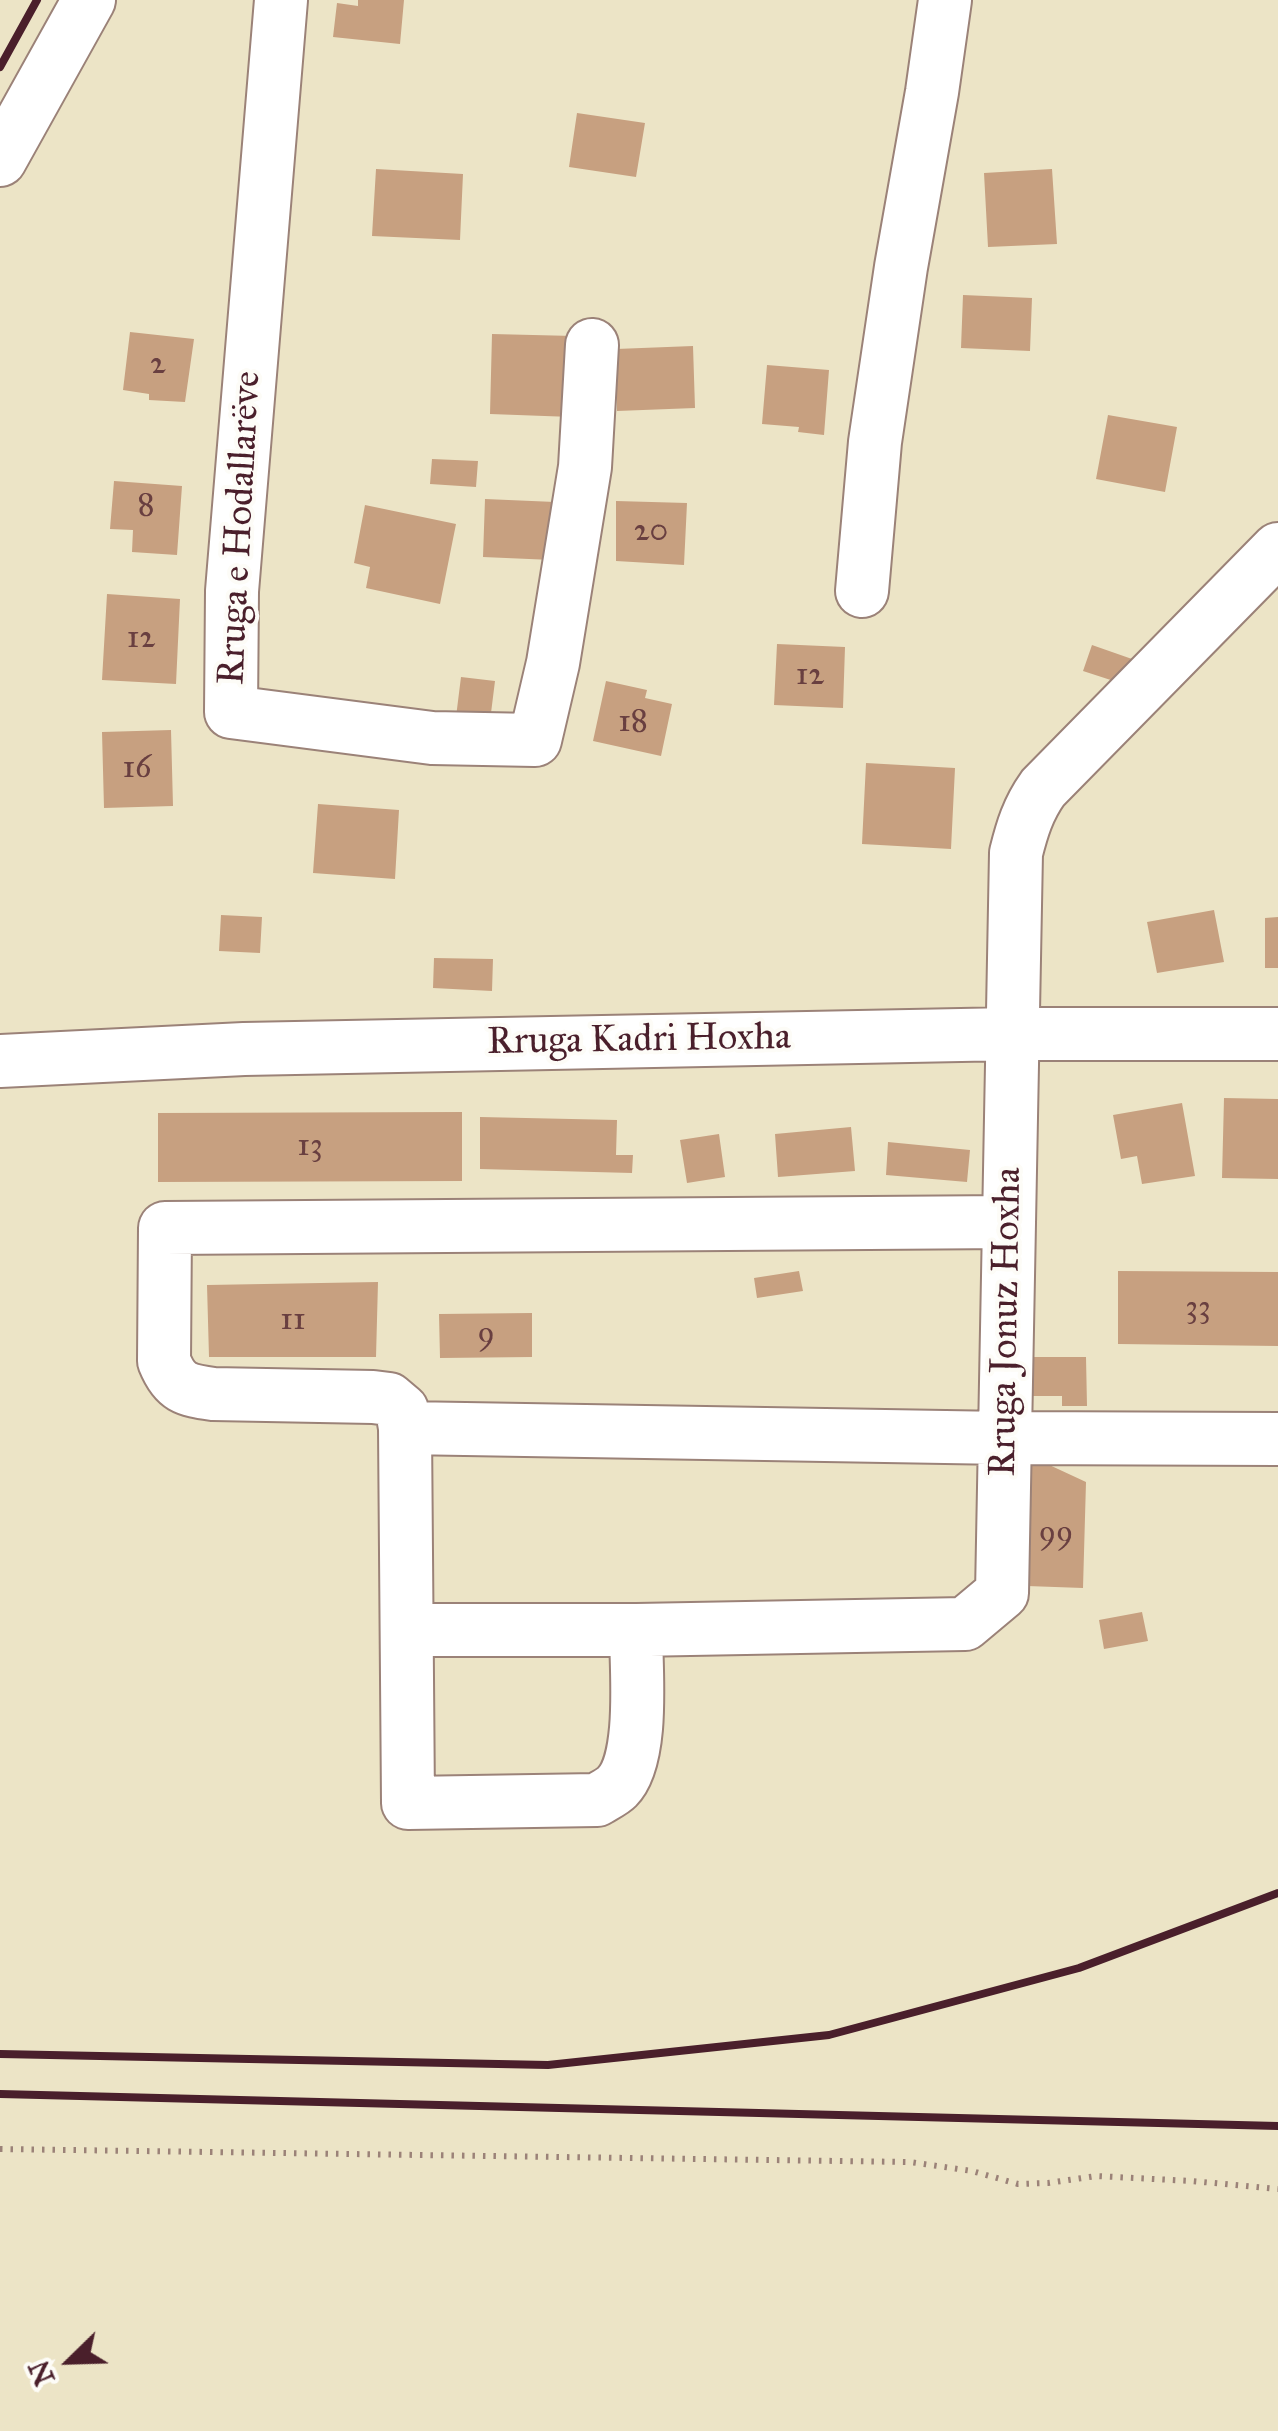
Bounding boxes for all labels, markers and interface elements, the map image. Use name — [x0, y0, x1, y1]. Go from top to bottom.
house number: 2 — [150, 346, 166, 384]
street label: Rruga e Hodallarëve — [210, 370, 272, 686]
house number: 8 — [137, 488, 155, 526]
house number: 20 — [634, 513, 668, 551]
house number: 12 — [127, 620, 155, 658]
house number: 12 — [796, 657, 824, 695]
house number: 18 — [618, 704, 648, 742]
house number: 16 — [123, 750, 151, 788]
street label: Rruga Kadri Hoxha — [487, 1016, 791, 1066]
house number: 13 — [297, 1128, 323, 1166]
street label: Rruga Jonuz Hoxha — [982, 1167, 1032, 1477]
house number: 33 — [1185, 1290, 1211, 1328]
house number: 11 — [280, 1302, 306, 1340]
house number: 9 — [477, 1316, 495, 1354]
house number: 99 — [1039, 1515, 1073, 1553]
north arrow — [20, 2311, 120, 2411]
text: N — [21, 2355, 63, 2391]

